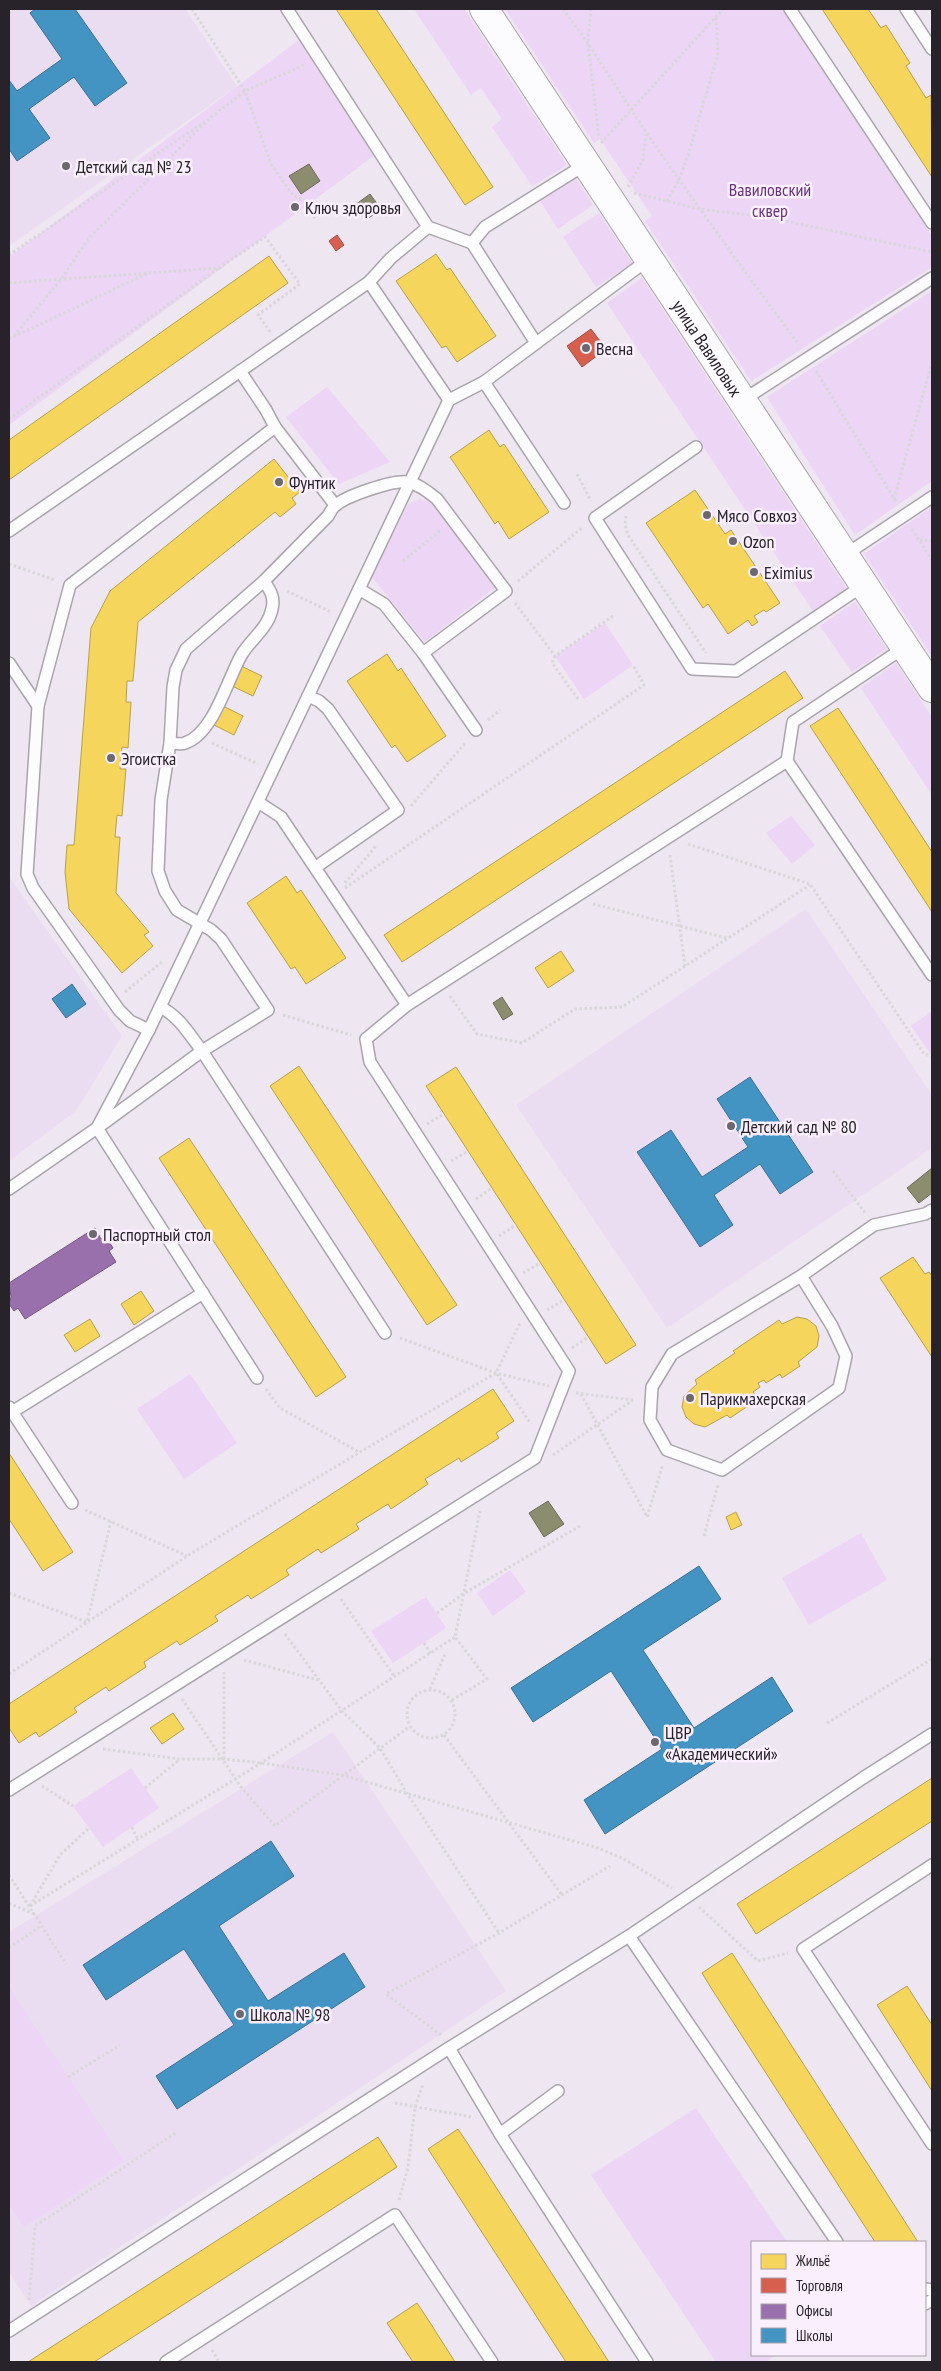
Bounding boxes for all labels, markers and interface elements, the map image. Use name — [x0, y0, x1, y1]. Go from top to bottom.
place label: Детский сад № 23 — [76, 155, 192, 178]
marker: Детский сад № 23 — [60, 160, 72, 172]
park label: Вавиловский сквер — [729, 178, 811, 222]
place label: Ключ здоровья — [305, 196, 401, 219]
marker: Ключ здоровья — [289, 201, 301, 213]
street label: улица Вавиловых — [667, 295, 748, 401]
place label: Весна — [596, 337, 633, 360]
marker: Весна — [580, 342, 592, 354]
place label: Фунтик — [289, 471, 335, 494]
marker: Фунтик — [273, 476, 285, 488]
place label: Мясо Совхоз — [717, 504, 797, 527]
marker: Мясо Совхоз — [701, 509, 713, 521]
place label: Ozon — [743, 530, 775, 553]
marker: Ozon — [727, 535, 739, 547]
place label: Eximius — [764, 561, 813, 584]
marker: Eximius — [748, 566, 760, 578]
place label: Эгоистка — [121, 747, 176, 770]
marker: Эгоистка — [105, 752, 117, 764]
place label: Детский сад № 80 — [741, 1115, 857, 1138]
marker: Детский сад № 80 — [725, 1120, 737, 1132]
place label: Паспортный стол — [103, 1223, 211, 1246]
marker: Паспортный стол — [87, 1228, 99, 1240]
place label: Парикмахерская — [700, 1387, 806, 1410]
marker: Парикмахерская — [684, 1392, 696, 1404]
place label: ЦВР «Академический» — [665, 1721, 778, 1765]
marker: ЦВР «Академический» — [649, 1736, 661, 1748]
place label: Школа № 98 — [250, 2003, 330, 2026]
marker: Школа № 98 — [234, 2008, 246, 2020]
legend — [751, 2241, 926, 2356]
text: Жильё — [795, 2251, 830, 2270]
text: Торговля — [796, 2276, 843, 2295]
text: Офисы — [796, 2301, 832, 2320]
text: Школы — [796, 2326, 833, 2345]

